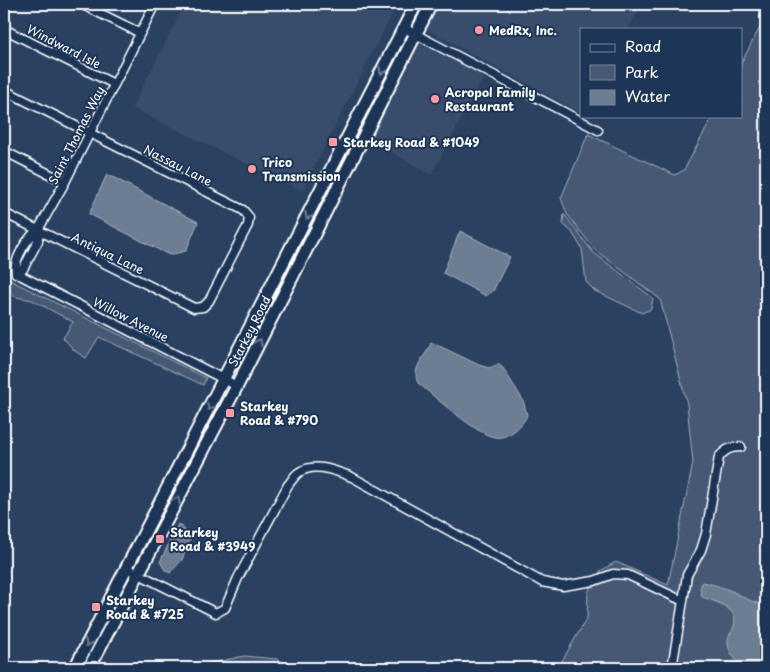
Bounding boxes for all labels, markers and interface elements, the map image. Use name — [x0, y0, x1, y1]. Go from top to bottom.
street label: Windward Isle — [24, 20, 104, 72]
place label: MedRx, Inc. — [489, 21, 557, 39]
marker: MedRx, Inc. — [473, 24, 485, 36]
legend — [580, 28, 742, 118]
text: Road — [625, 34, 661, 57]
text: Park — [625, 60, 659, 83]
one-way arrow — [378, 66, 388, 75]
street label: Saint Thomas Way — [43, 83, 109, 187]
place label: Acropol Family Restaurant — [445, 83, 535, 115]
text: Water — [625, 84, 670, 107]
marker: Acropol Family Restaurant — [429, 93, 441, 105]
place label: Starkey Road & #1049 — [343, 133, 479, 151]
marker: Starkey Road & #1049 — [327, 136, 339, 148]
street label: Nassau Lane — [141, 140, 216, 190]
place label: Trico Transmission — [262, 153, 341, 185]
marker: Trico Transmission — [246, 163, 258, 175]
one-way arrow — [304, 210, 314, 219]
street label: Antiqua Lane — [69, 228, 148, 278]
street label: Willow Avenue — [90, 292, 172, 346]
street label: Starkey Road — [223, 292, 275, 370]
one-way arrow — [253, 338, 263, 347]
place label: Starkey Road & #790 — [240, 397, 318, 429]
one-way arrow — [206, 402, 216, 411]
marker: Starkey Road & #790 — [224, 407, 236, 419]
one-way arrow — [171, 496, 181, 505]
place label: Starkey Road & #3949 — [170, 523, 255, 555]
marker: Starkey Road & #3949 — [154, 533, 166, 545]
place label: Starkey Road & #725 — [106, 591, 184, 623]
marker: Starkey Road & #725 — [90, 601, 102, 613]
one-way arrow — [84, 638, 94, 647]

